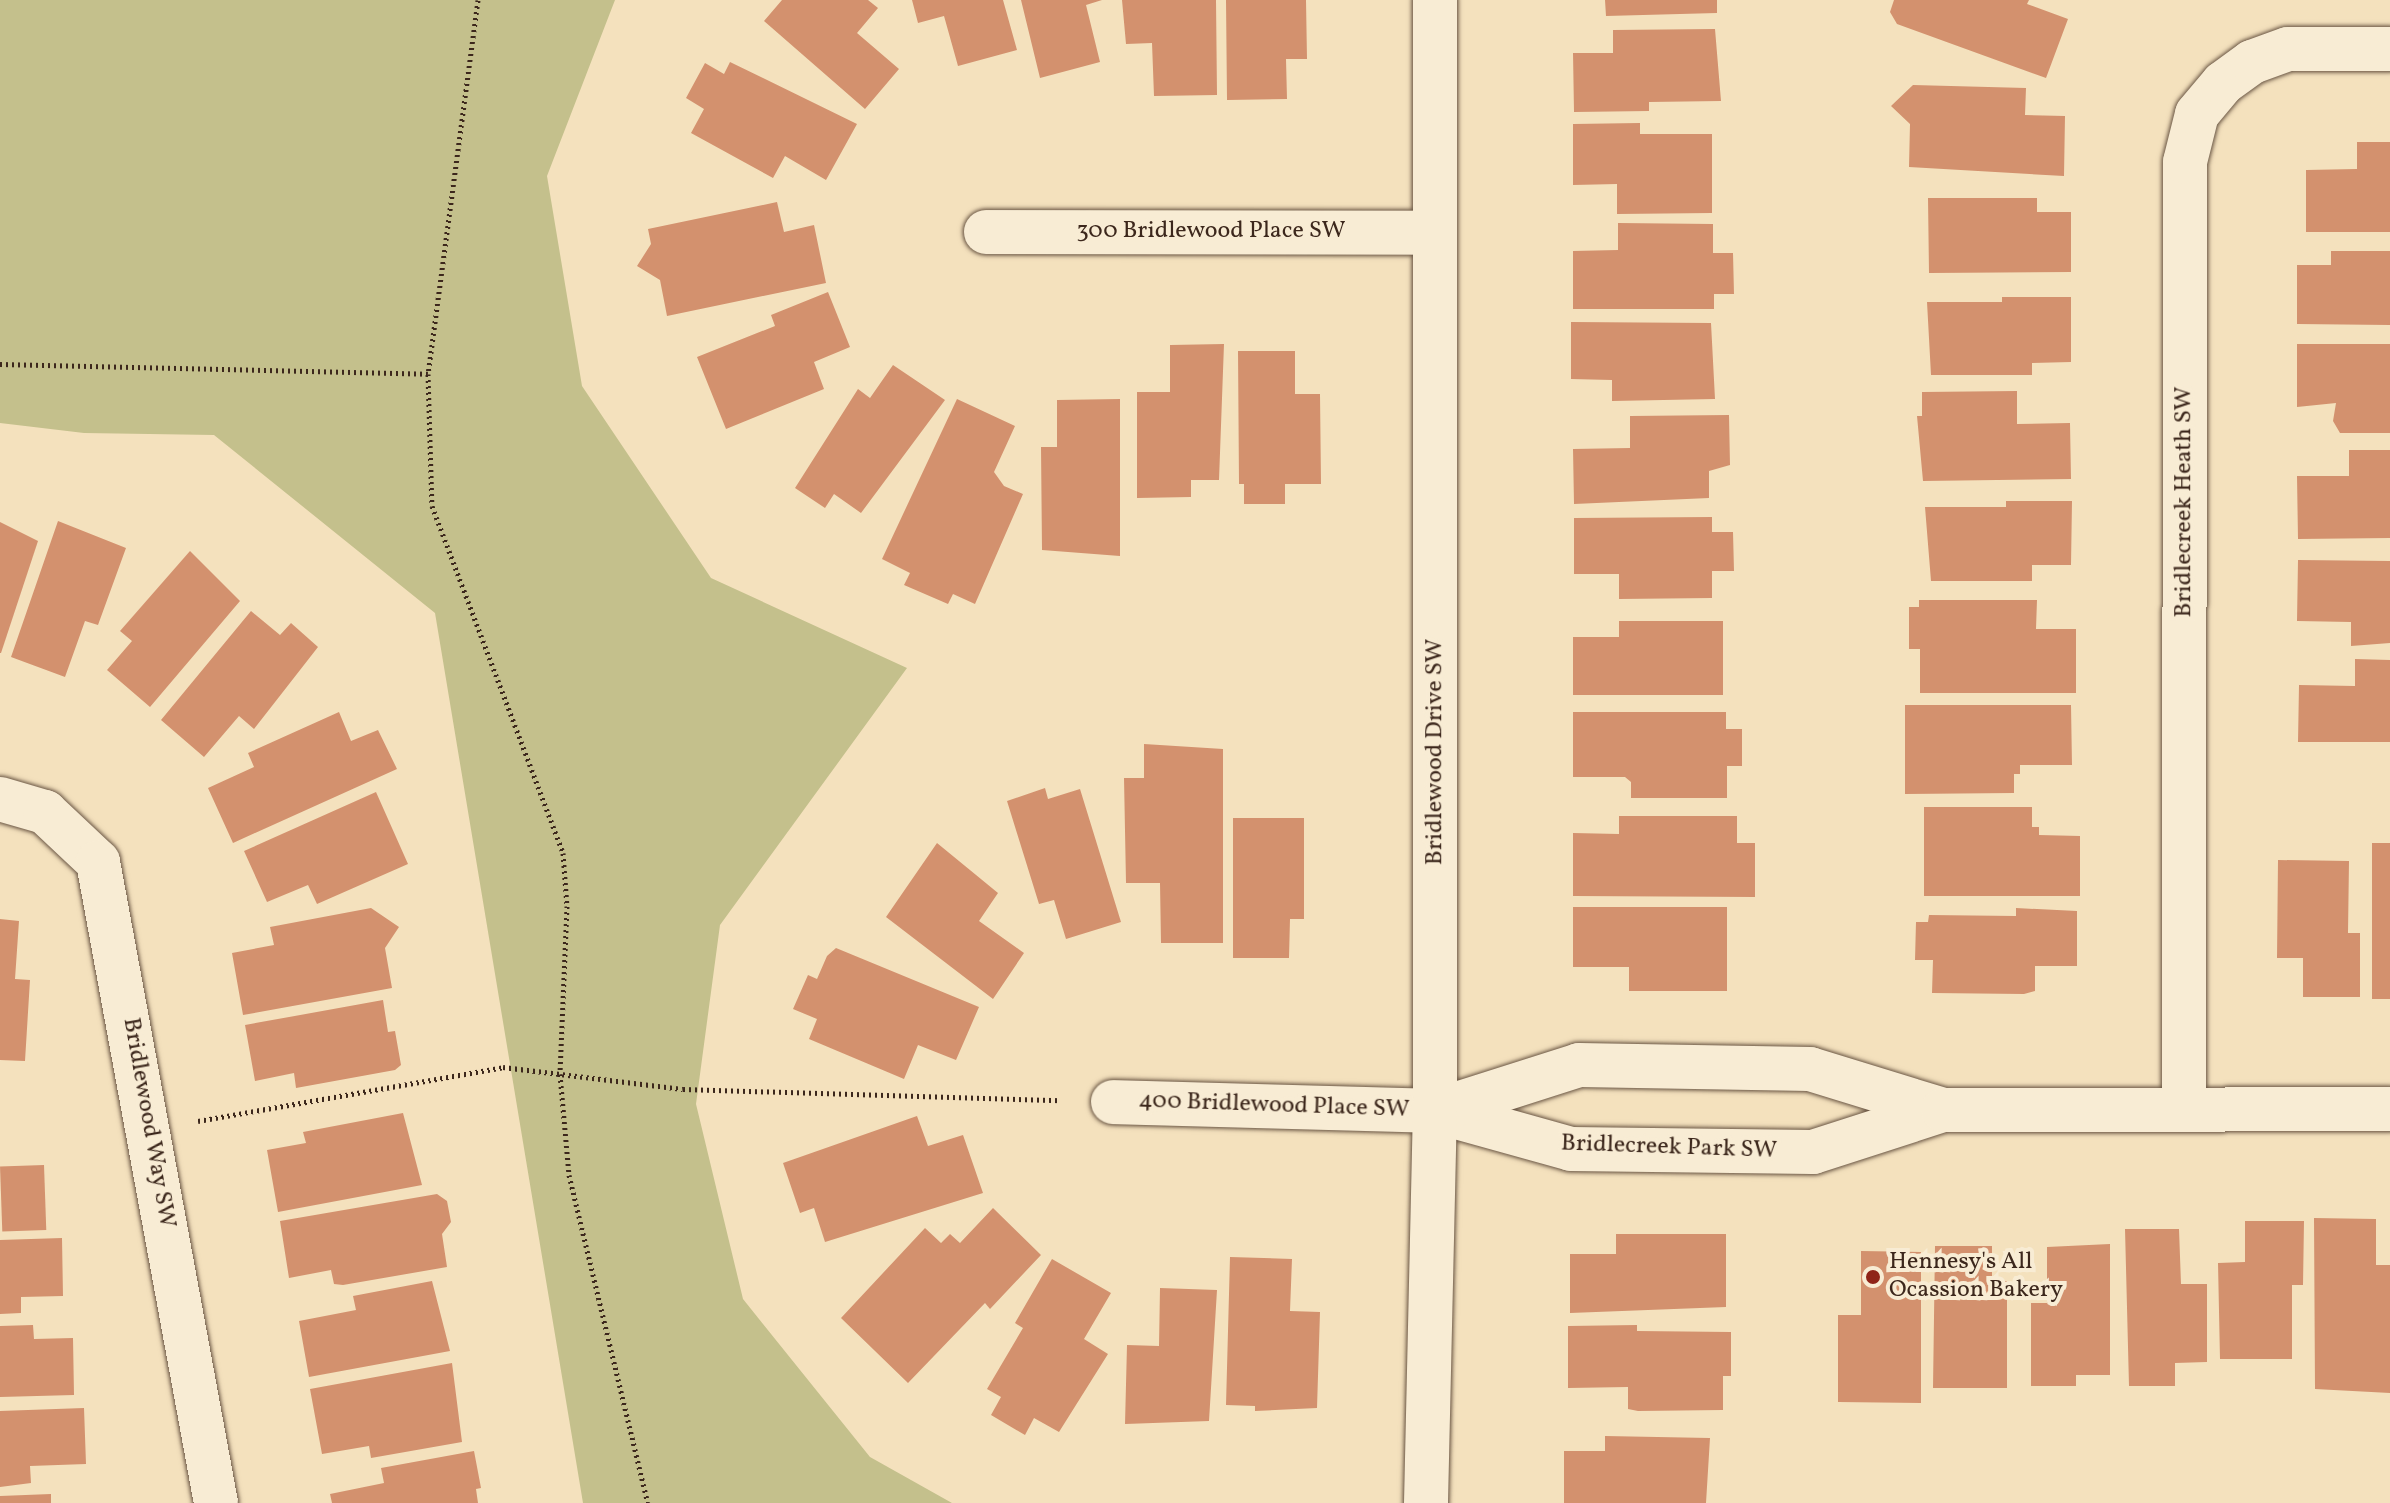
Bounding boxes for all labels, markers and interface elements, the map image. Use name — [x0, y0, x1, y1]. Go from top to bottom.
street label: 300 Bridlewood Place SW — [1076, 218, 1346, 246]
street label: Bridlecreek Heath SW — [2171, 386, 2199, 618]
street label: Bridlewood Drive SW — [1422, 639, 1450, 865]
street label: Bridlewood Way SW — [115, 1015, 181, 1231]
street label: 400 Bridlewood Place SW — [1138, 1087, 1410, 1125]
street label: Bridlecreek Park SW — [1560, 1130, 1778, 1166]
place label: Hennesy's All Ocassion Bakery — [1889, 1249, 2063, 1305]
marker: Hennesy's All Ocassion Bakery — [1864, 1268, 1882, 1286]

